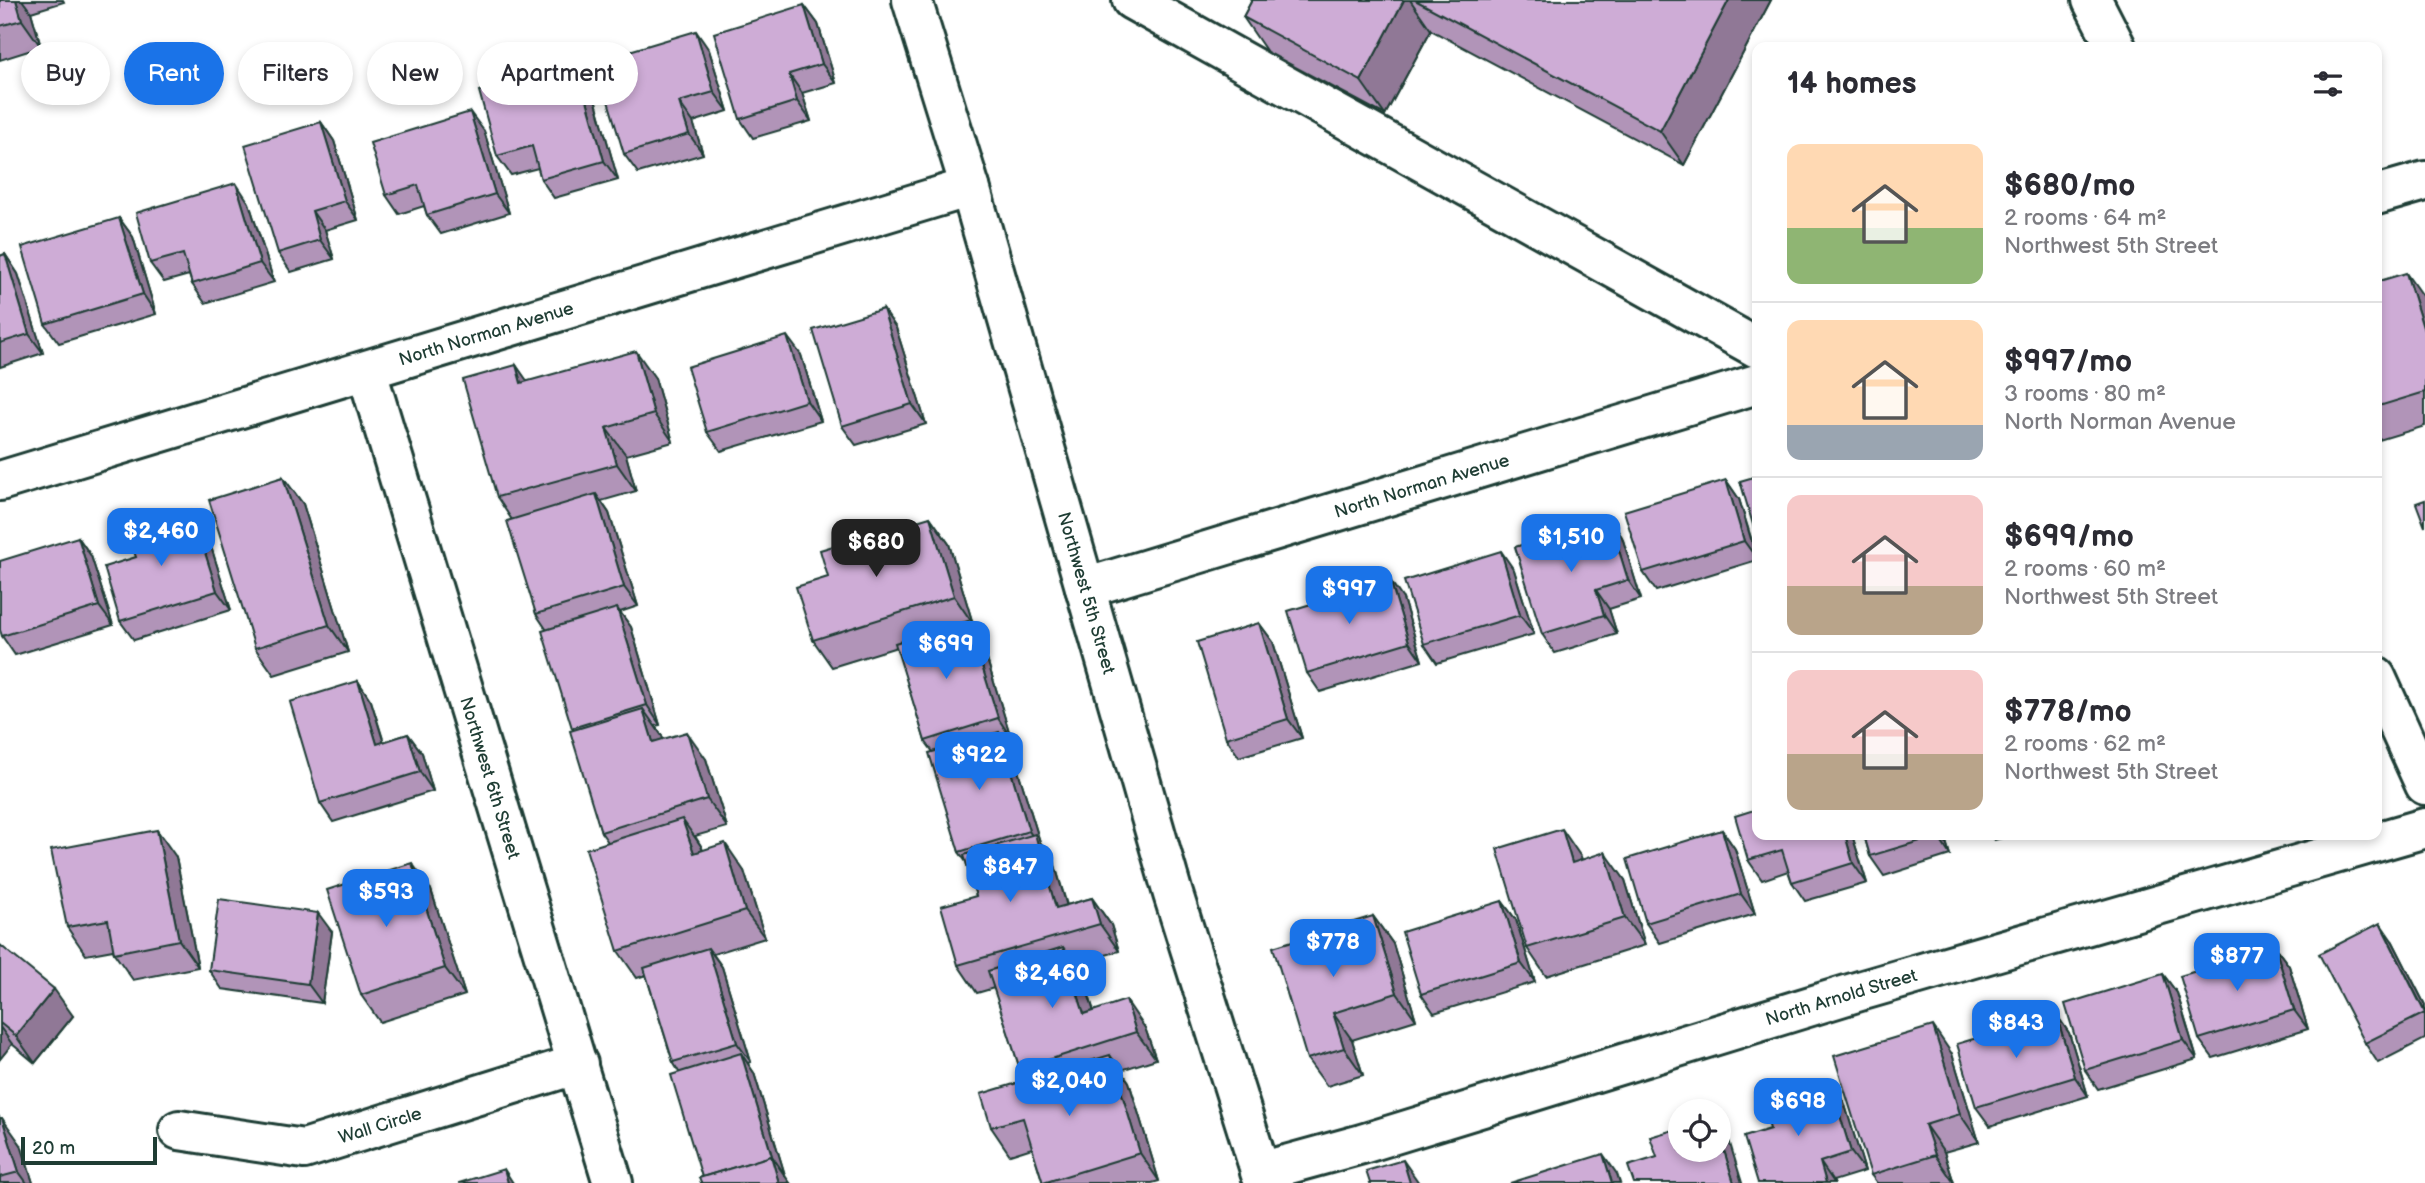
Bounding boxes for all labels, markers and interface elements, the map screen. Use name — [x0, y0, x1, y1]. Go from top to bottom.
chip: Buy — [21, 42, 110, 105]
chip: Rent — [124, 42, 224, 105]
chip: Filters — [238, 42, 353, 105]
chip: New — [367, 42, 463, 105]
chip: Apartment — [477, 42, 638, 105]
icon: filters — [2309, 65, 2347, 103]
text: 14 homes — [1787, 66, 1916, 102]
text: $680/mo — [2004, 168, 2135, 204]
icon: home — [1843, 172, 1927, 256]
text: 2 rooms · 64 m² — [2004, 204, 2166, 232]
text: Northwest 5th Street — [2004, 232, 2218, 260]
street label: North Norman Avenue — [396, 298, 577, 371]
text: $997/mo — [2004, 344, 2132, 380]
icon: home — [1843, 348, 1927, 432]
text: 3 rooms · 80 m² — [2004, 380, 2166, 408]
text: North Norman Avenue — [2004, 408, 2236, 436]
street label: North Norman Avenue — [1332, 450, 1512, 523]
pin: $2,460 — [104, 508, 218, 568]
street label: Northwest 5th Street — [1053, 510, 1119, 677]
pin: $1,510 — [1514, 514, 1628, 574]
text: $2,460 — [123, 517, 199, 545]
text: $699/mo — [2004, 519, 2134, 555]
pin: $680 — [835, 520, 917, 579]
text: $1,510 — [1537, 523, 1605, 551]
icon: home — [1843, 523, 1927, 607]
text: $680 — [847, 528, 905, 556]
text: 2 rooms · 60 m² — [2004, 555, 2166, 583]
pin: $997 — [1308, 566, 1390, 626]
text: $997 — [1322, 575, 1376, 603]
text: Northwest 5th Street — [2004, 583, 2218, 611]
pin: $699 — [905, 622, 987, 681]
text: $699 — [918, 630, 974, 658]
street label: Northwest 6th Street — [455, 694, 524, 862]
text: $778/mo — [2004, 694, 2132, 730]
icon: home — [1843, 698, 1927, 782]
text: 2 rooms · 62 m² — [2004, 730, 2166, 758]
pin: $922 — [938, 732, 1020, 792]
text: $922 — [951, 741, 1007, 769]
text: Northwest 5th Street — [2004, 758, 2218, 786]
pin: $847 — [969, 844, 1051, 904]
text: $847 — [982, 853, 1038, 881]
pin: $593 — [345, 870, 427, 929]
text: $593 — [358, 878, 414, 906]
pin: $778 — [1292, 920, 1374, 979]
text: $778 — [1306, 928, 1360, 956]
pin: $877 — [2196, 934, 2278, 993]
text: $877 — [2210, 942, 2264, 970]
pin: $2,460 — [995, 950, 1109, 1010]
text: $2,460 — [1014, 959, 1090, 987]
street label: North Arnold Street — [1763, 965, 1920, 1030]
pin: $843 — [1975, 1000, 2057, 1060]
text: $843 — [1988, 1009, 2044, 1037]
pin: $2,040 — [1012, 1058, 1126, 1118]
text: $2,040 — [1031, 1067, 1107, 1095]
pin: $698 — [1757, 1078, 1839, 1138]
text: $698 — [1770, 1087, 1826, 1115]
map controls — [1668, 1099, 1731, 1162]
button: locate — [1668, 1099, 1731, 1162]
street label: Wall Circle — [336, 1103, 425, 1149]
scale bar — [21, 1134, 158, 1166]
text: 20 m — [32, 1137, 75, 1160]

